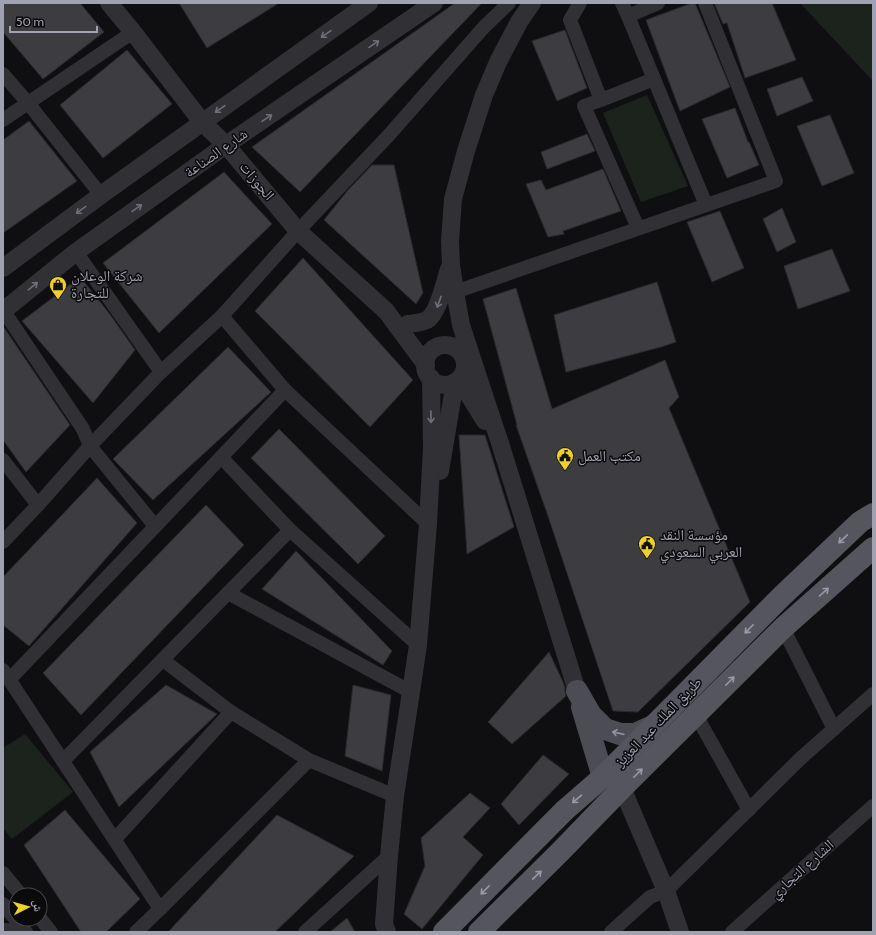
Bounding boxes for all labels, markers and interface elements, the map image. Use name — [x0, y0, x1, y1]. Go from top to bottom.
scale bar — [10, 8, 97, 34]
text: 50 m — [16, 14, 44, 29]
one-way arrow — [321, 30, 332, 38]
one-way arrow — [368, 40, 379, 48]
one-way arrow — [215, 105, 226, 113]
one-way arrow — [261, 114, 272, 122]
street label: شارع الصناعة — [181, 125, 252, 182]
street label: الجوزات — [236, 158, 278, 204]
one-way arrow — [132, 204, 143, 212]
one-way arrow — [76, 206, 87, 214]
place label: شركة الوعلان للتجارة — [71, 267, 143, 302]
shop icon: شركة الوعلان للتجارة — [48, 275, 68, 300]
one-way arrow — [28, 282, 39, 291]
one-way arrow — [434, 295, 442, 307]
one-way arrow — [427, 410, 435, 423]
public building icon: مكتب العمل — [555, 446, 575, 471]
place label: مكتب العمل — [578, 447, 641, 466]
place label: مؤسسة النقد العربي السعودي — [660, 526, 742, 564]
public building icon: مؤسسة النقد العربي السعودي — [637, 534, 657, 559]
one-way arrow — [838, 534, 848, 543]
one-way arrow — [819, 587, 830, 596]
one-way arrow — [744, 624, 754, 634]
street label: طريق الملك عبد العزيز — [610, 673, 706, 772]
one-way arrow — [725, 676, 735, 686]
one-way arrow — [612, 728, 625, 736]
one-way arrow — [633, 768, 643, 778]
one-way arrow — [572, 795, 583, 804]
street label: الشارع التجاري — [766, 836, 840, 904]
one-way arrow — [532, 870, 542, 880]
one-way arrow — [480, 885, 490, 895]
north arrow — [8, 887, 48, 927]
text: ش — [29, 899, 46, 913]

